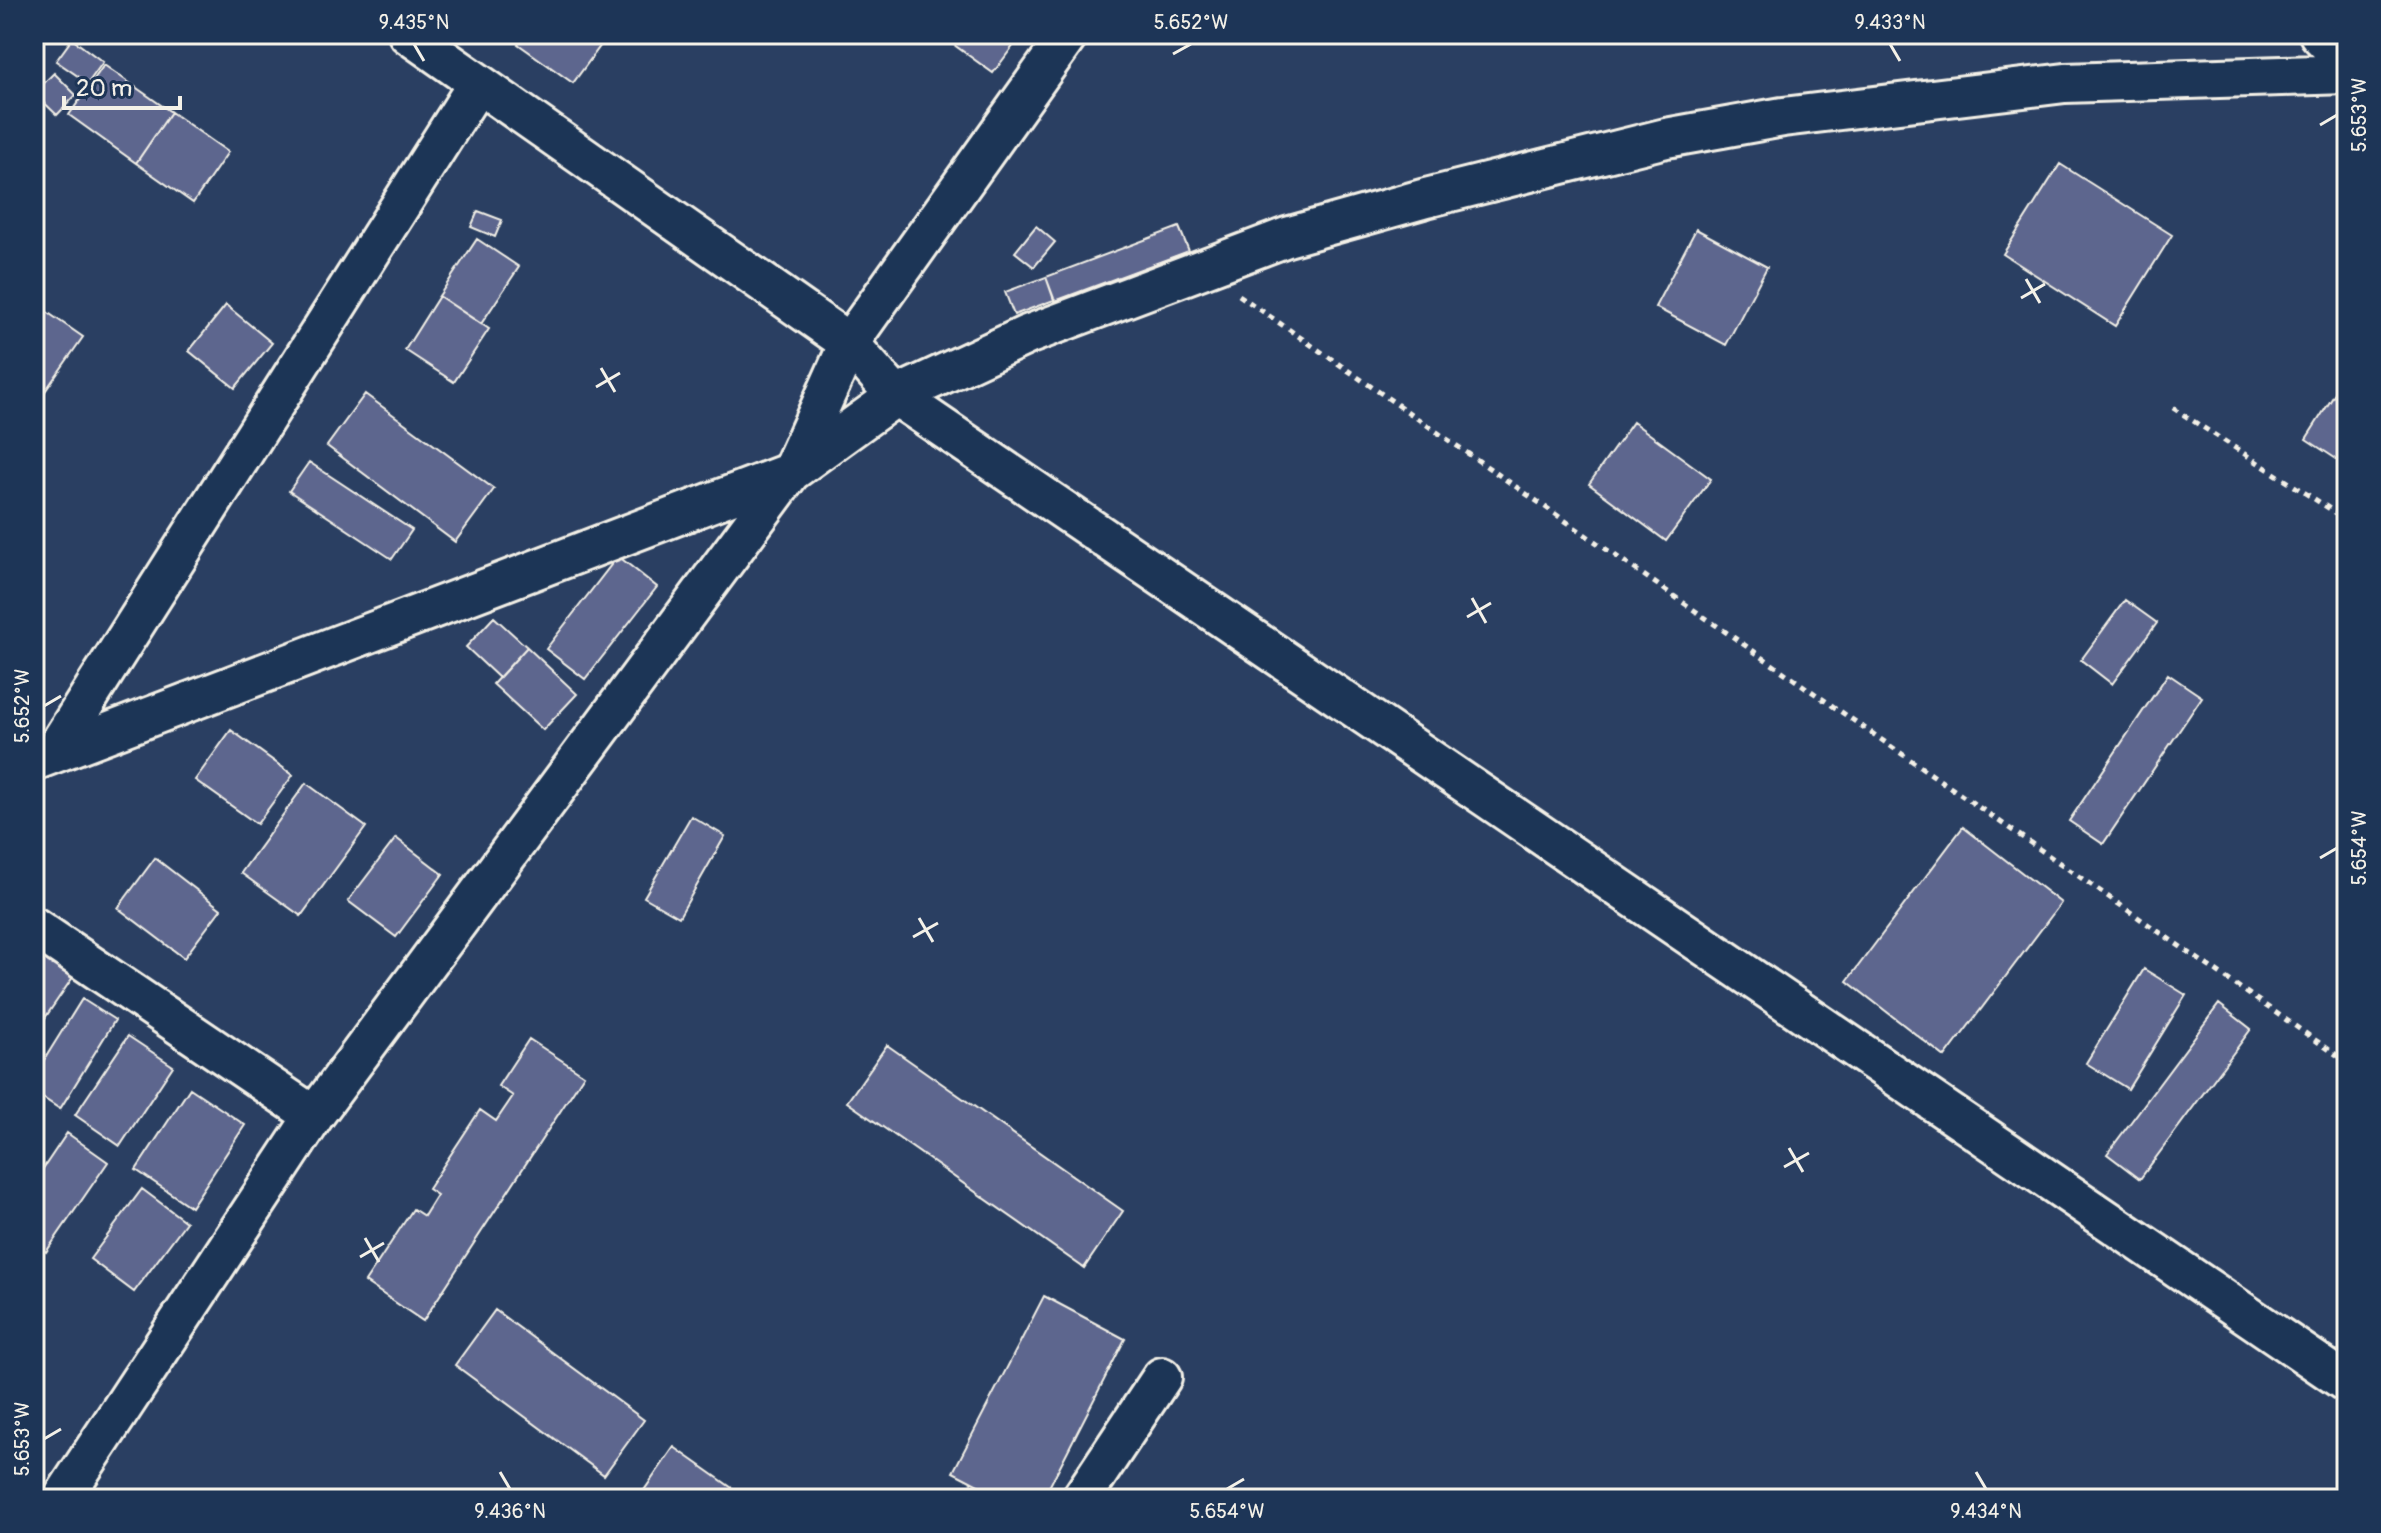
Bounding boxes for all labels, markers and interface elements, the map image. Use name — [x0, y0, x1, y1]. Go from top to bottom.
text: 9.435°N — [379, 10, 449, 35]
text: 5.652°W — [1154, 10, 1228, 35]
text: 9.433°N — [1855, 10, 1925, 35]
scale bar — [64, 60, 180, 110]
text: 20 m — [76, 74, 132, 103]
text: 5.653°W — [2347, 78, 2372, 152]
text: 5.652°W — [10, 669, 35, 743]
text: 5.654°W — [2347, 810, 2372, 886]
text: 5.653°W — [10, 1402, 35, 1476]
text: 9.436°N — [474, 1499, 546, 1524]
text: 5.654°W — [1189, 1499, 1265, 1524]
text: 9.434°N — [1950, 1499, 2022, 1524]

